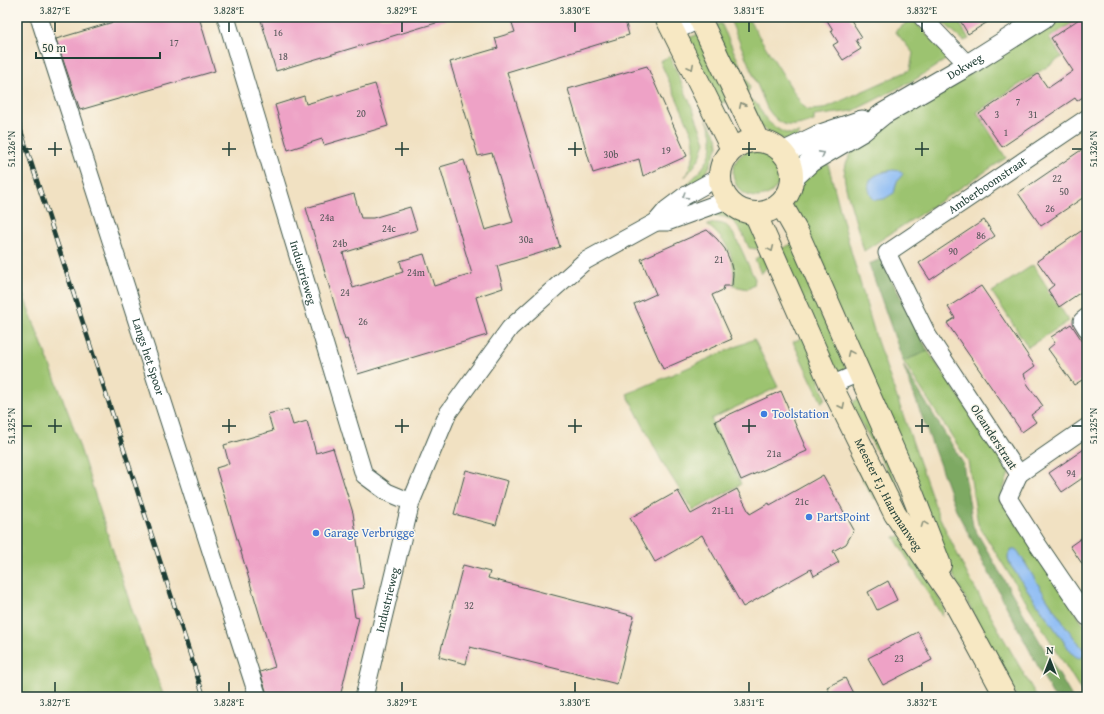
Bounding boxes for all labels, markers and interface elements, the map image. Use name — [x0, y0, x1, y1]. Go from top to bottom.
text: 3.827°E — [40, 3, 70, 18]
text: 3.828°E — [214, 3, 244, 18]
text: 3.829°E — [387, 3, 417, 18]
text: 3.830°E — [560, 3, 590, 18]
text: 3.831°E — [734, 3, 764, 18]
text: 3.832°E — [907, 3, 937, 18]
house number: 16 — [273, 25, 283, 40]
scale bar — [36, 34, 160, 60]
house number: 17 — [169, 35, 179, 50]
text: 50 m — [42, 39, 66, 56]
house number: 18 — [278, 49, 288, 64]
street label: Dokweg — [943, 49, 986, 84]
one-way arrow — [686, 62, 693, 70]
house number: 7 — [1016, 94, 1021, 109]
one-way arrow — [739, 102, 747, 110]
house number: 20 — [356, 106, 366, 121]
house number: 3 — [995, 107, 1000, 122]
house number: 31 — [1028, 107, 1038, 122]
house number: 1 — [1004, 125, 1009, 140]
text: 51.326°N — [4, 130, 19, 167]
text: 51.326°N — [1086, 130, 1101, 167]
house number: 19 — [661, 143, 671, 158]
house number: 30b — [604, 147, 618, 162]
one-way arrow — [818, 152, 825, 159]
street label: Amberboomstraat — [944, 152, 1030, 217]
house number: 22 — [1052, 171, 1062, 186]
house number: 50 — [1059, 184, 1069, 199]
one-way arrow — [682, 192, 689, 199]
house number: 26 — [1045, 201, 1055, 216]
house number: 24a — [320, 210, 334, 225]
house number: 24c — [382, 221, 397, 236]
house number: 86 — [976, 228, 986, 243]
house number: 30a — [519, 232, 533, 247]
house number: 24b — [333, 236, 347, 251]
street label: Industrieweg — [286, 238, 321, 307]
house number: 90 — [948, 244, 958, 259]
one-way arrow — [766, 245, 774, 253]
house number: 21 — [714, 252, 724, 267]
house number: 24m — [407, 265, 426, 280]
house number: 24 — [340, 285, 350, 300]
house number: 26 — [358, 314, 368, 329]
street label: Langs het Spoor — [128, 316, 169, 398]
one-way arrow — [847, 349, 855, 356]
street label: Oleanderstraat — [967, 401, 1022, 473]
one-way arrow — [837, 402, 845, 409]
place label: Toolstation — [772, 405, 829, 422]
text: 51.325°N — [4, 407, 19, 444]
text: 51.325°N — [1086, 407, 1101, 444]
marker: Toolstation — [759, 409, 769, 419]
street label: Meester F.J. Haarmanweg — [851, 435, 927, 554]
house number: 21a — [767, 446, 781, 461]
house number: 94 — [1066, 466, 1076, 481]
house number: 21c — [795, 494, 810, 509]
house number: 21-L1 — [712, 503, 735, 518]
place label: PartsPoint — [817, 508, 871, 525]
marker: PartsPoint — [804, 512, 814, 522]
one-way arrow — [921, 520, 929, 527]
place label: Garage Verbrugge — [324, 524, 415, 541]
marker: Garage Verbrugge — [311, 528, 321, 538]
street label: Industrieweg — [371, 565, 403, 634]
house number: 32 — [464, 598, 474, 613]
north arrow — [1030, 640, 1070, 680]
text: N — [1046, 642, 1054, 658]
house number: 23 — [894, 651, 904, 666]
text: 3.827°E — [40, 695, 70, 710]
text: 3.828°E — [214, 695, 244, 710]
text: 3.829°E — [387, 695, 417, 710]
text: 3.830°E — [560, 695, 590, 710]
text: 3.831°E — [734, 695, 764, 710]
text: 3.832°E — [907, 695, 937, 710]

